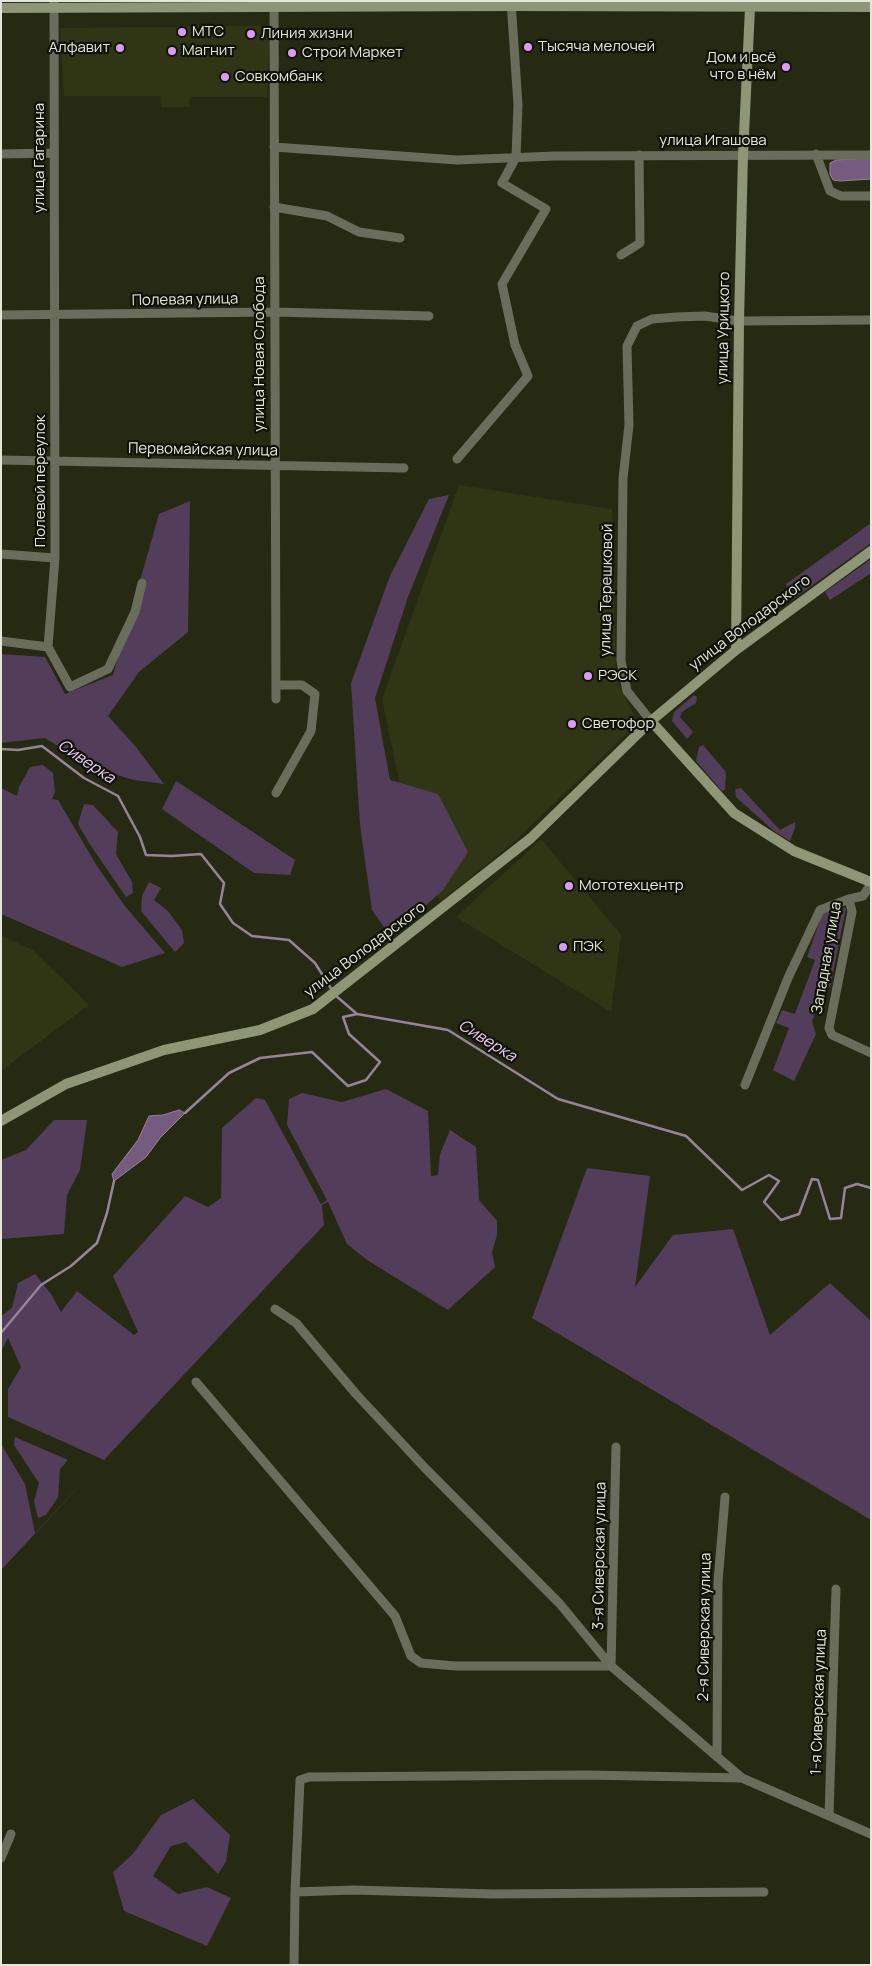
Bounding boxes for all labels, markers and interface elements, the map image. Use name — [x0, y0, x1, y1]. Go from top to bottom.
place label: МТС — [192, 23, 224, 41]
place label: Линия жизни — [261, 25, 353, 43]
marker: МТС — [176, 26, 188, 38]
marker: Линия жизни — [245, 28, 257, 40]
place label: Тысяча мелочей — [538, 38, 655, 56]
place label: Алфавит — [49, 39, 110, 57]
marker: Тысяча мелочей — [522, 41, 534, 53]
marker: Алфавит — [114, 42, 126, 54]
place label: Магнит — [182, 42, 235, 60]
place label: Строй Маркет — [302, 44, 403, 62]
marker: Магнит — [166, 45, 178, 57]
marker: Строй Маркет — [286, 47, 298, 59]
place label: Дом и всё что в нём — [706, 49, 776, 84]
marker: Дом и всё что в нём — [780, 61, 792, 73]
place label: Совкомбанк — [235, 68, 323, 86]
marker: Совкомбанк — [219, 71, 231, 83]
street label: улица Гагарина — [31, 103, 49, 213]
street label: улица Игашова — [659, 132, 767, 150]
street label: улица Урицкого — [714, 272, 734, 384]
street label: улица Новая Слобода — [251, 276, 269, 432]
street label: Полевая улица — [132, 290, 238, 310]
street label: Полевой переулок — [32, 415, 50, 547]
street label: Первомайская улица — [128, 440, 278, 460]
street label: улица Терешковой — [597, 524, 617, 656]
street label: улица Володарского — [686, 571, 814, 675]
place label: РЭСК — [598, 667, 637, 685]
marker: РЭСК — [582, 670, 594, 682]
place label: Светофор — [582, 715, 654, 733]
marker: Светофор — [566, 718, 578, 730]
water label: Сиверка — [54, 736, 118, 788]
place label: Мототехцентр — [579, 877, 684, 895]
marker: Мототехцентр — [563, 880, 575, 892]
street label: улица Володарского — [301, 898, 429, 1002]
street label: Западная улица — [808, 900, 846, 1016]
place label: ПЭК — [573, 938, 603, 956]
marker: ПЭК — [557, 941, 569, 953]
water label: Сиверка — [454, 1016, 520, 1066]
street label: 3-я Сиверская улица — [590, 1482, 610, 1630]
street label: 2-я Сиверская улица — [695, 1552, 715, 1702]
street label: 1-я Сиверская улица — [807, 1629, 831, 1775]

